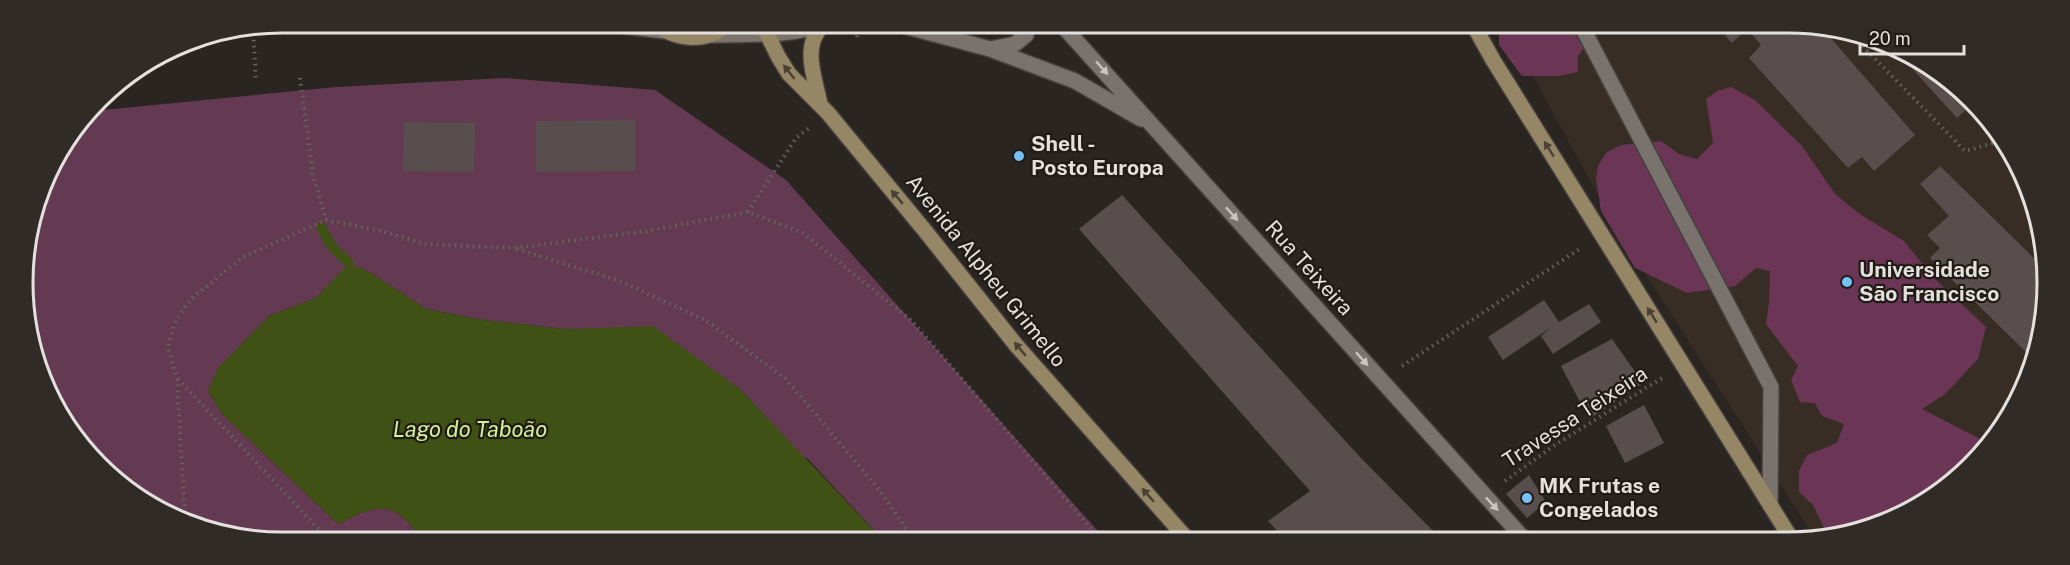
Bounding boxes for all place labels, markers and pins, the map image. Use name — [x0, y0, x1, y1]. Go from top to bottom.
place label: Shell - Posto Europa — [1031, 131, 1164, 180]
marker: Shell - Posto Europa — [1012, 149, 1026, 163]
place label: Universidade São Francisco — [1859, 257, 1999, 306]
marker: Universidade São Francisco — [1840, 275, 1854, 289]
place label: MK Frutas e Congelados — [1539, 473, 1660, 522]
marker: MK Frutas e Congelados — [1520, 491, 1534, 505]

